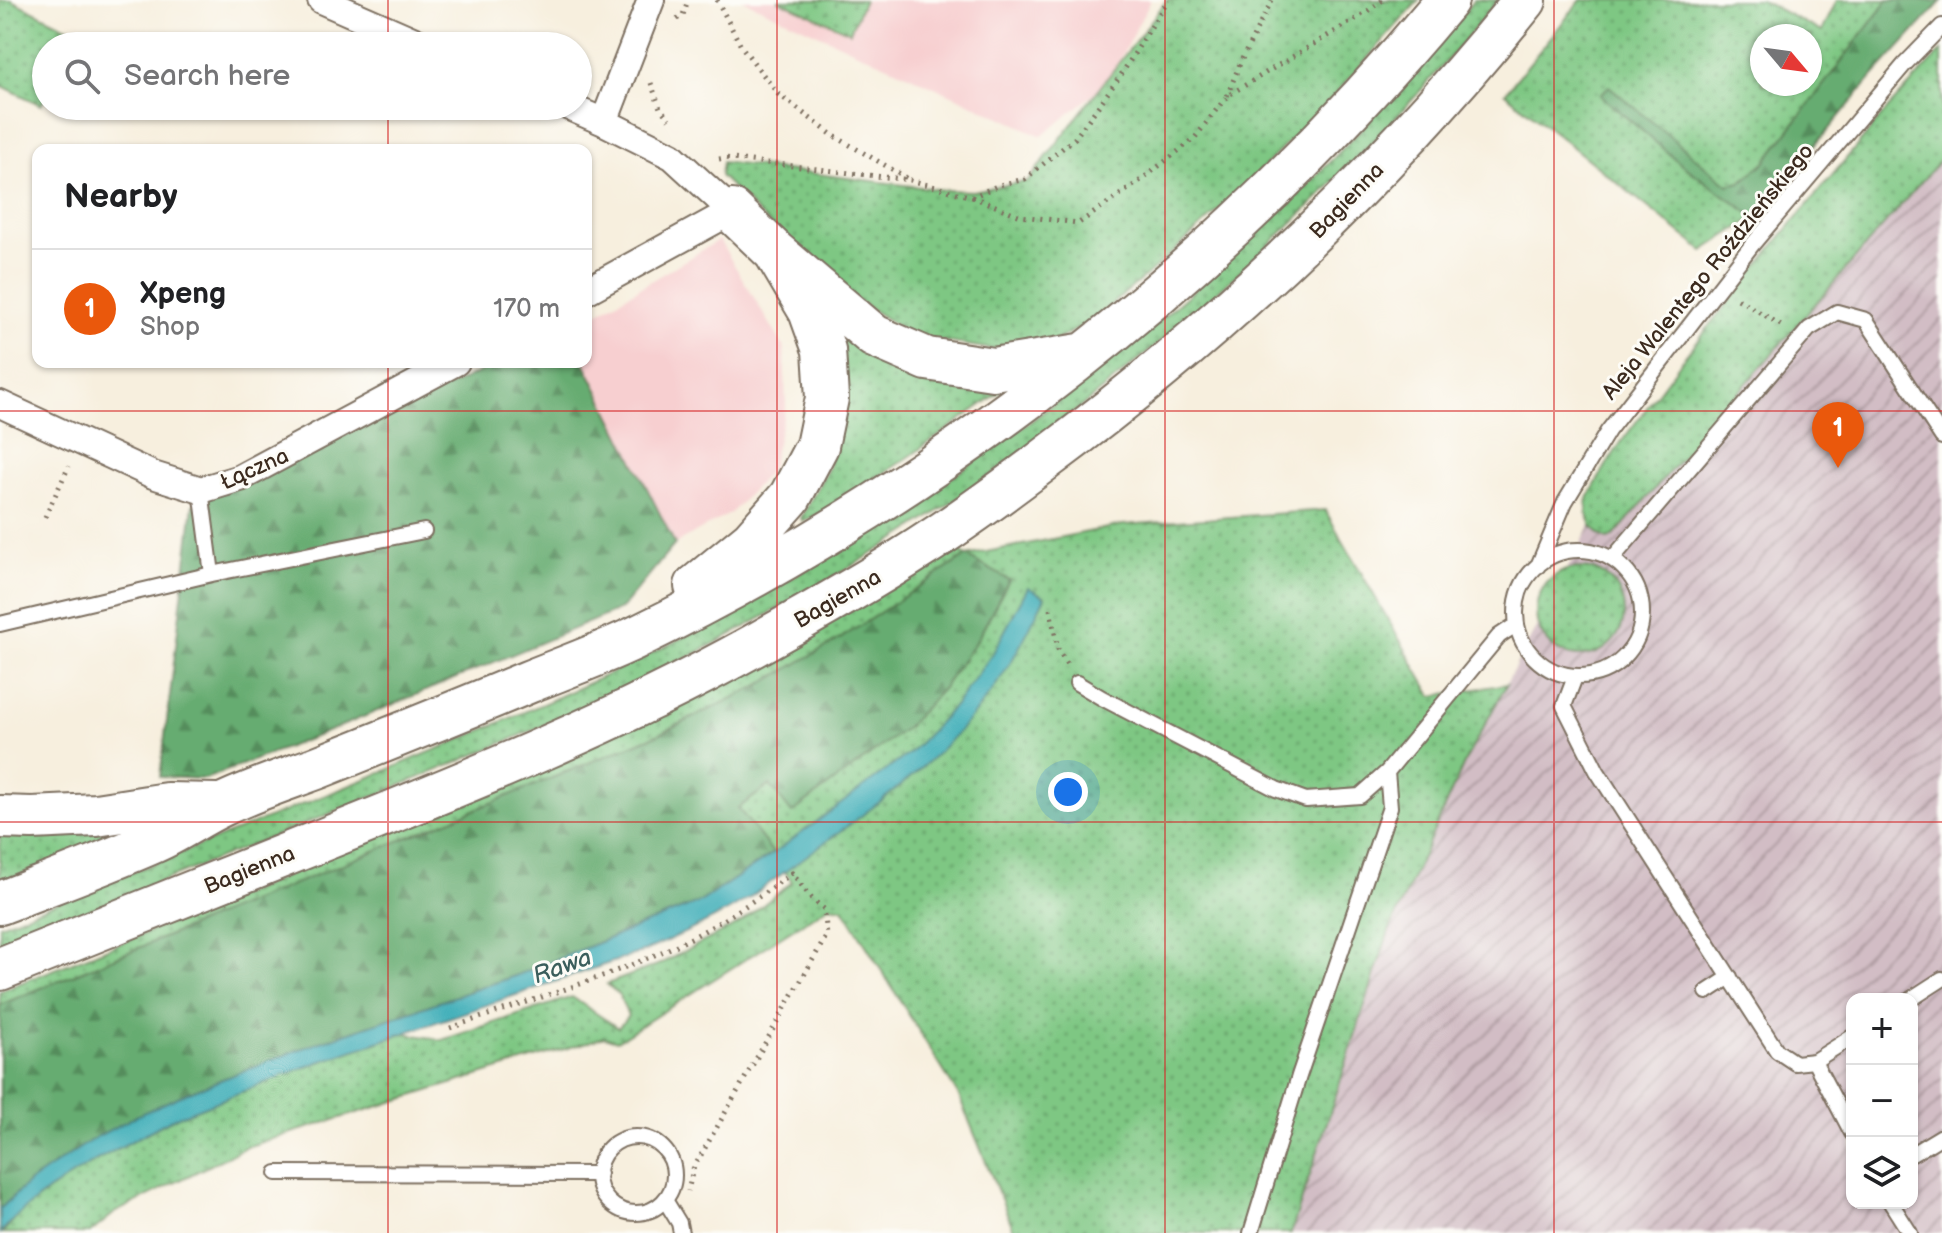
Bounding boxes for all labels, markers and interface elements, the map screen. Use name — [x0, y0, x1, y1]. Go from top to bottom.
north arrow — [1750, 24, 1822, 96]
search box — [32, 32, 592, 120]
icon: search — [60, 54, 104, 98]
text: Search here — [124, 58, 290, 94]
street label: Aleja Walentego Roździeńskiego — [1596, 138, 1820, 405]
street label: Bagienna — [1304, 157, 1390, 245]
text: Nearby — [64, 176, 178, 217]
text: Xpeng — [140, 276, 226, 312]
text: 1 — [85, 294, 95, 325]
text: 170 m — [493, 294, 560, 325]
text: Shop — [140, 312, 200, 343]
pin: 1 — [1812, 402, 1864, 468]
street label: Łączna — [216, 442, 293, 496]
street label: Bagienna — [790, 564, 886, 635]
your location — [1048, 772, 1088, 812]
street label: Bagienna — [200, 840, 299, 901]
water label: Rawa — [529, 943, 595, 990]
map controls — [1846, 993, 1918, 1209]
button: + — [1846, 993, 1918, 1065]
button: − — [1846, 1065, 1918, 1137]
button: layers — [1846, 1137, 1918, 1209]

